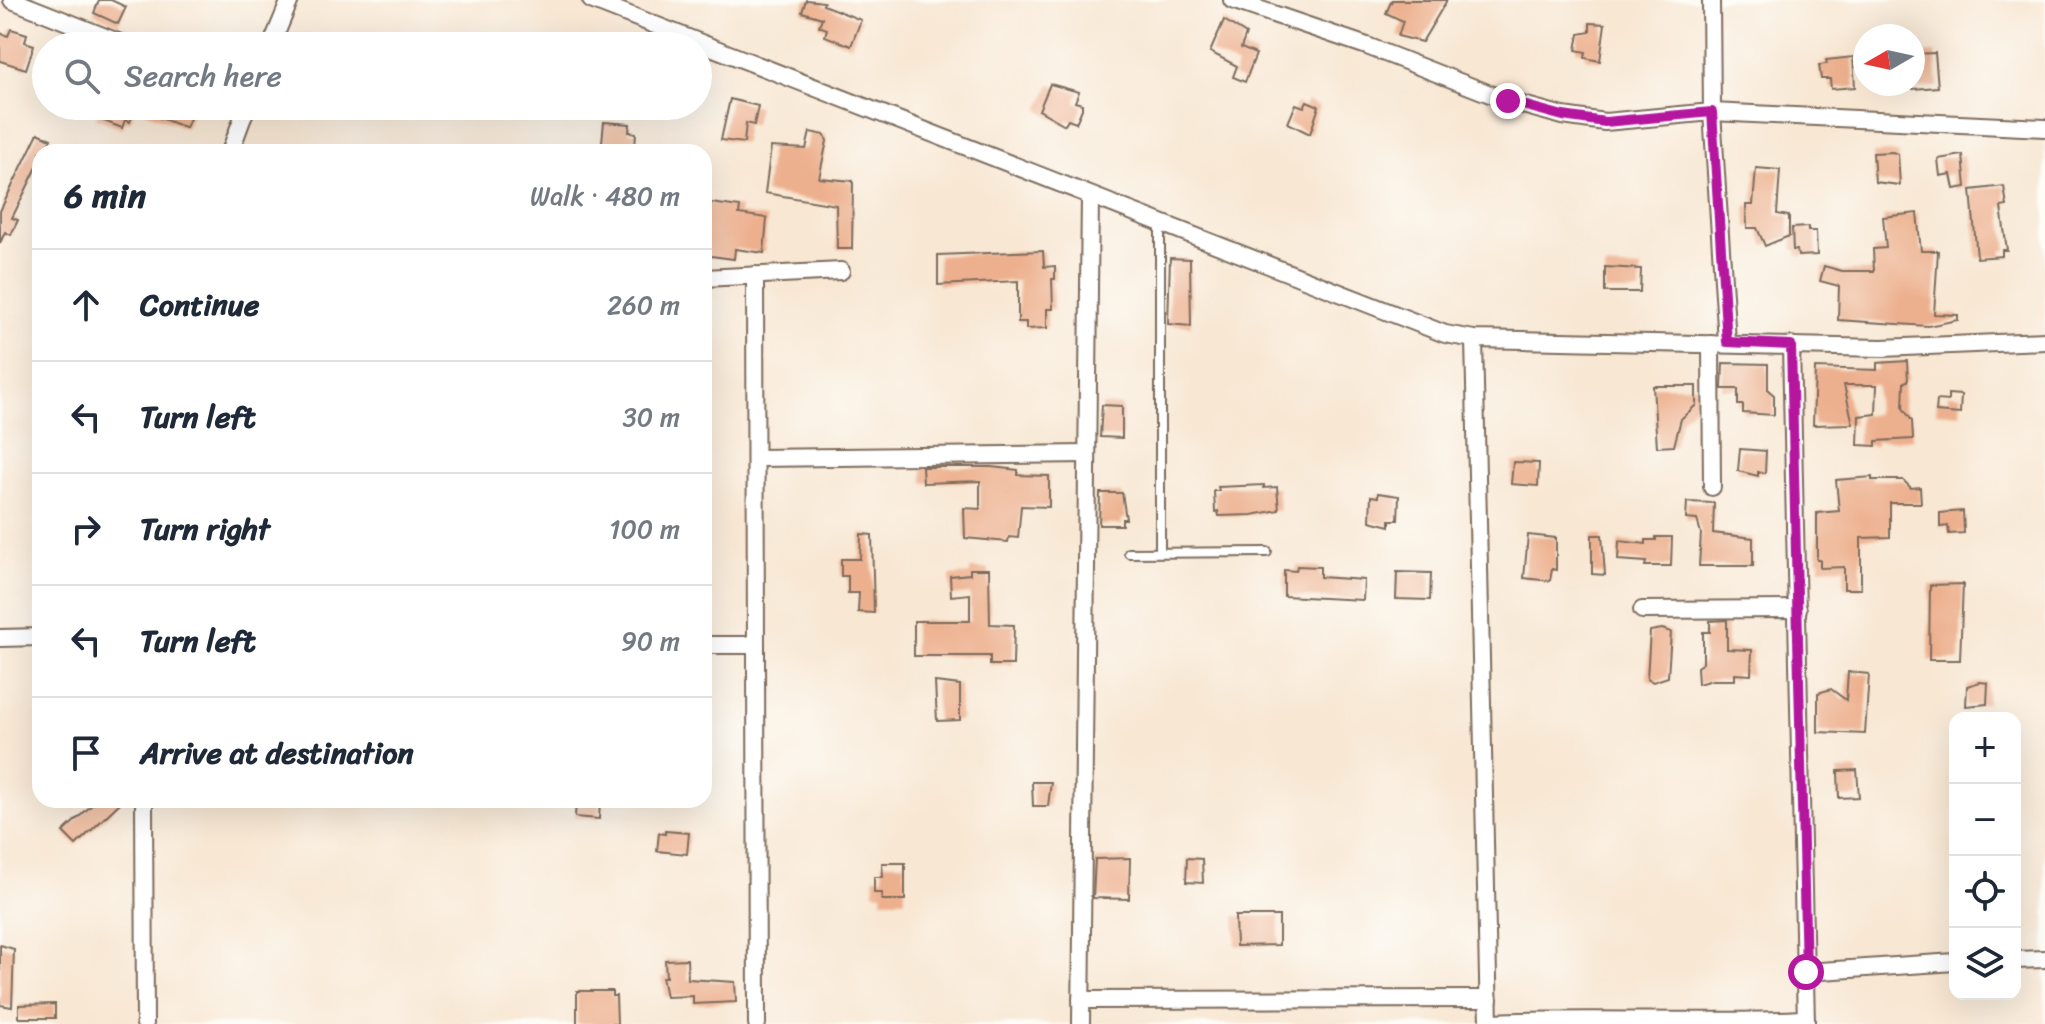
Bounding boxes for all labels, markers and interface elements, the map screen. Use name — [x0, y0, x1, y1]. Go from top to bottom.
north arrow — [1853, 24, 1925, 96]
search box — [32, 32, 712, 120]
text: Search here — [124, 49, 282, 103]
icon: search — [60, 54, 104, 98]
route end — [1490, 83, 1526, 119]
text: 6 min — [64, 166, 146, 226]
text: Walk · 480 m — [530, 173, 680, 219]
text: Continue — [140, 278, 259, 332]
text: 260 m — [607, 282, 680, 328]
icon: ahead — [64, 283, 108, 327]
text: Turn left — [140, 390, 256, 444]
text: 30 m — [623, 394, 680, 440]
icon: left — [64, 395, 108, 439]
text: Turn right — [140, 502, 270, 556]
text: 100 m — [609, 506, 680, 552]
icon: right — [64, 507, 108, 551]
text: Turn left — [140, 614, 256, 668]
text: 90 m — [621, 618, 680, 664]
icon: left — [64, 619, 108, 663]
map controls — [1949, 712, 2021, 1000]
button: + — [1949, 712, 2021, 784]
text: Arrive at destination — [140, 726, 414, 780]
icon: arrive — [64, 731, 108, 775]
button: − — [1949, 784, 2021, 856]
button: locate — [1949, 856, 2021, 928]
button: layers — [1949, 928, 2021, 1000]
route start — [1788, 954, 1824, 990]

